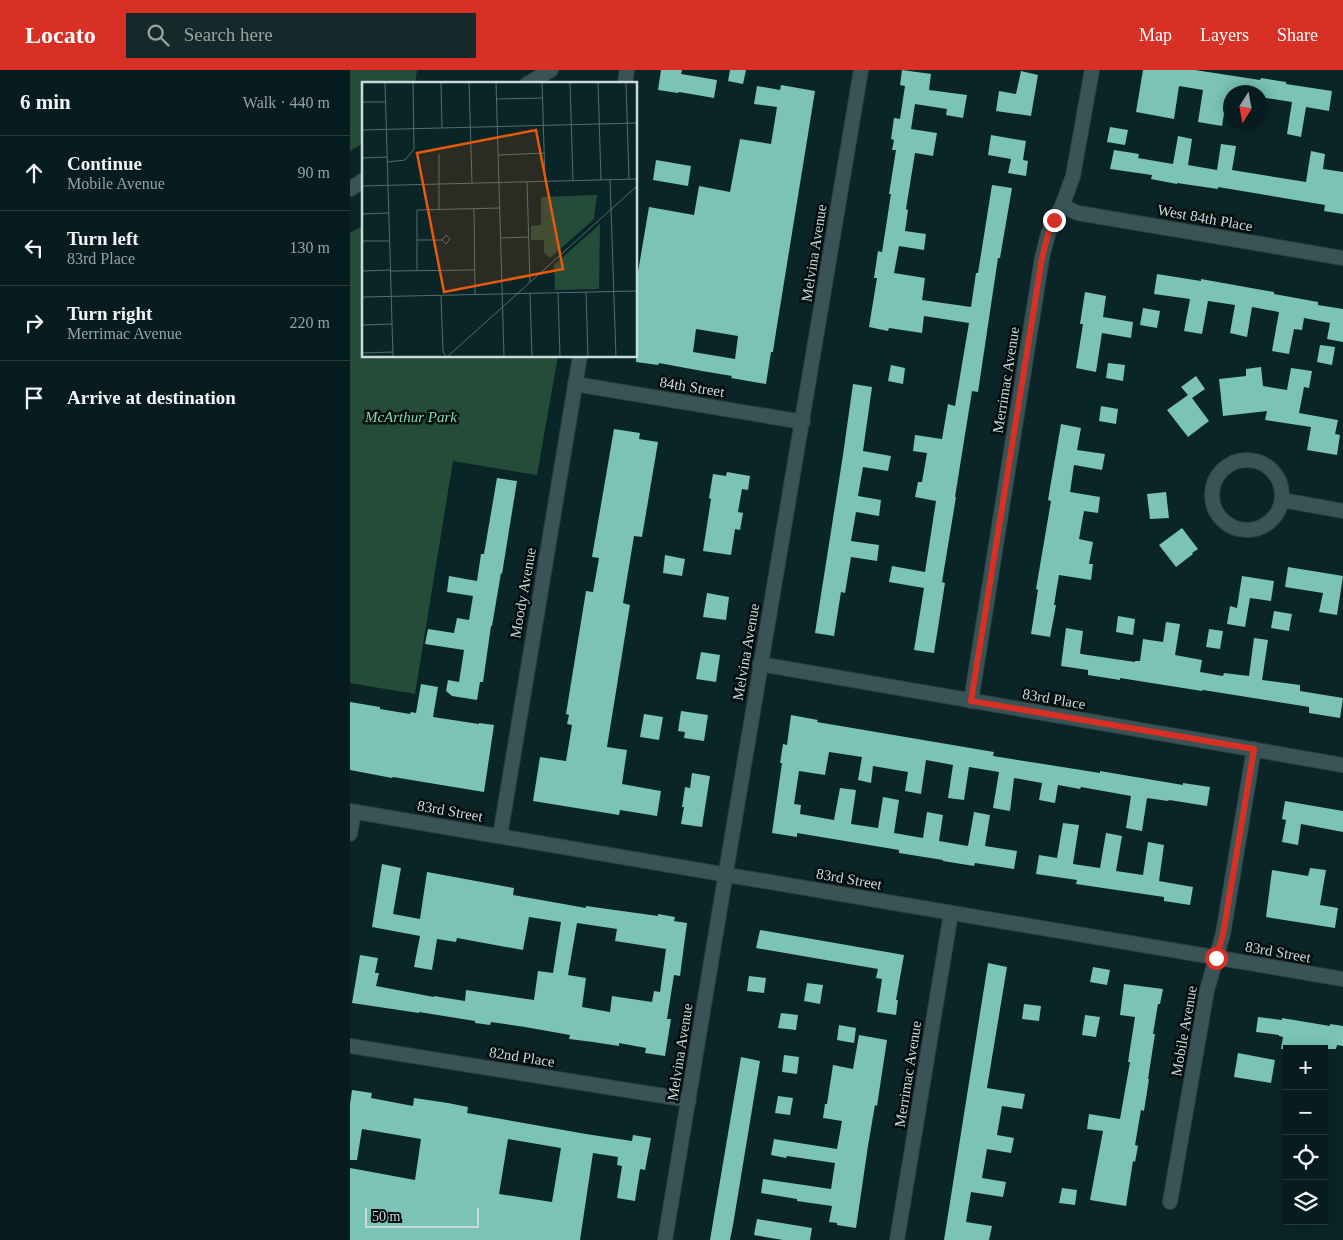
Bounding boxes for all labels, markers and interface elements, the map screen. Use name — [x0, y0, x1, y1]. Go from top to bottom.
search box — [126, 13, 476, 58]
icon: search — [144, 21, 172, 49]
text: Locato — [25, 22, 96, 48]
text: Search here — [184, 24, 273, 45]
text: Map — [1139, 25, 1172, 45]
text: Layers — [1200, 25, 1249, 45]
text: Share — [1277, 25, 1318, 45]
inset map — [362, 82, 638, 358]
north arrow — [1223, 85, 1268, 130]
text: 6 min — [20, 90, 71, 114]
text: Walk · 440 m — [243, 94, 330, 111]
text: Continue — [67, 153, 142, 174]
icon: ahead — [20, 159, 48, 187]
text: 90 m — [298, 164, 330, 181]
text: Mobile Avenue — [67, 175, 165, 192]
street label: West 84th Place — [1156, 202, 1254, 234]
street label: Melvina Avenue — [798, 203, 830, 303]
route end — [1043, 209, 1066, 232]
text: Turn left — [67, 228, 139, 249]
icon: left — [20, 234, 48, 262]
text: 130 m — [290, 239, 330, 256]
text: 83rd Place — [67, 250, 135, 267]
text: Turn right — [67, 303, 152, 324]
icon: right — [20, 309, 48, 337]
text: 220 m — [290, 314, 330, 331]
text: Merrimac Avenue — [67, 325, 182, 342]
street label: Merrimac Avenue — [990, 325, 1022, 434]
street label: 84th Street — [658, 374, 726, 400]
icon: arrive — [20, 384, 48, 412]
text: Arrive at destination — [67, 387, 236, 408]
park label: McArthur Park — [364, 409, 457, 425]
street label: Moody Avenue — [507, 546, 539, 640]
street label: Melvina Avenue — [730, 602, 762, 702]
street label: 83rd Place — [1021, 686, 1087, 712]
street label: 83rd Street — [416, 797, 485, 825]
street label: 83rd Street — [815, 865, 884, 893]
street label: 83rd Street — [1244, 938, 1313, 966]
route start — [1205, 947, 1228, 970]
street label: Mobile Avenue — [1168, 984, 1200, 1078]
street label: Melvina Avenue — [664, 1002, 696, 1102]
street label: Merrimac Avenue — [892, 1019, 924, 1128]
street label: 82nd Place — [488, 1044, 556, 1070]
map controls — [1283, 1045, 1328, 1225]
button: + — [1283, 1045, 1328, 1090]
button: − — [1283, 1090, 1328, 1135]
button: locate — [1283, 1135, 1328, 1180]
button: layers — [1283, 1180, 1328, 1225]
scale bar — [365, 1205, 479, 1228]
text: 50 m — [372, 1209, 400, 1224]

